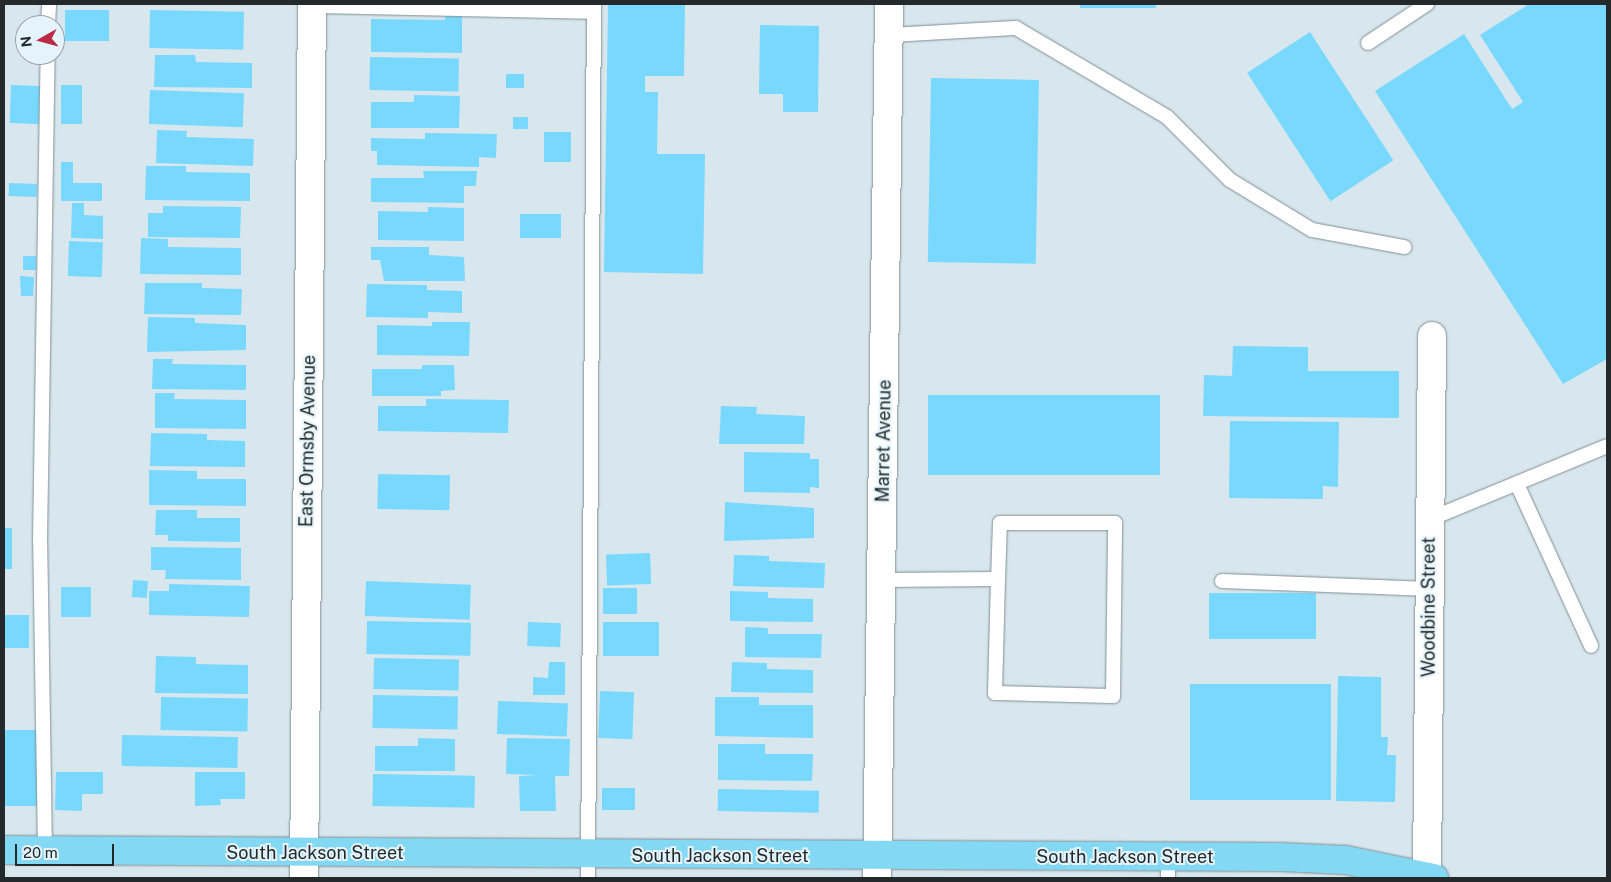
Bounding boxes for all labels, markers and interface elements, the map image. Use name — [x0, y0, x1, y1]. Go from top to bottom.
north arrow — [15, 15, 65, 65]
text: N — [17, 35, 35, 48]
street label: East Ormsby Avenue — [296, 355, 320, 527]
street label: Marret Avenue — [872, 379, 896, 503]
street label: Woodbine Street — [1418, 537, 1440, 677]
scale bar — [18, 834, 116, 866]
street label: South Jackson Street — [226, 842, 404, 864]
text: 20 m — [23, 844, 58, 861]
street label: South Jackson Street — [631, 845, 809, 867]
street label: South Jackson Street — [1036, 846, 1214, 868]

